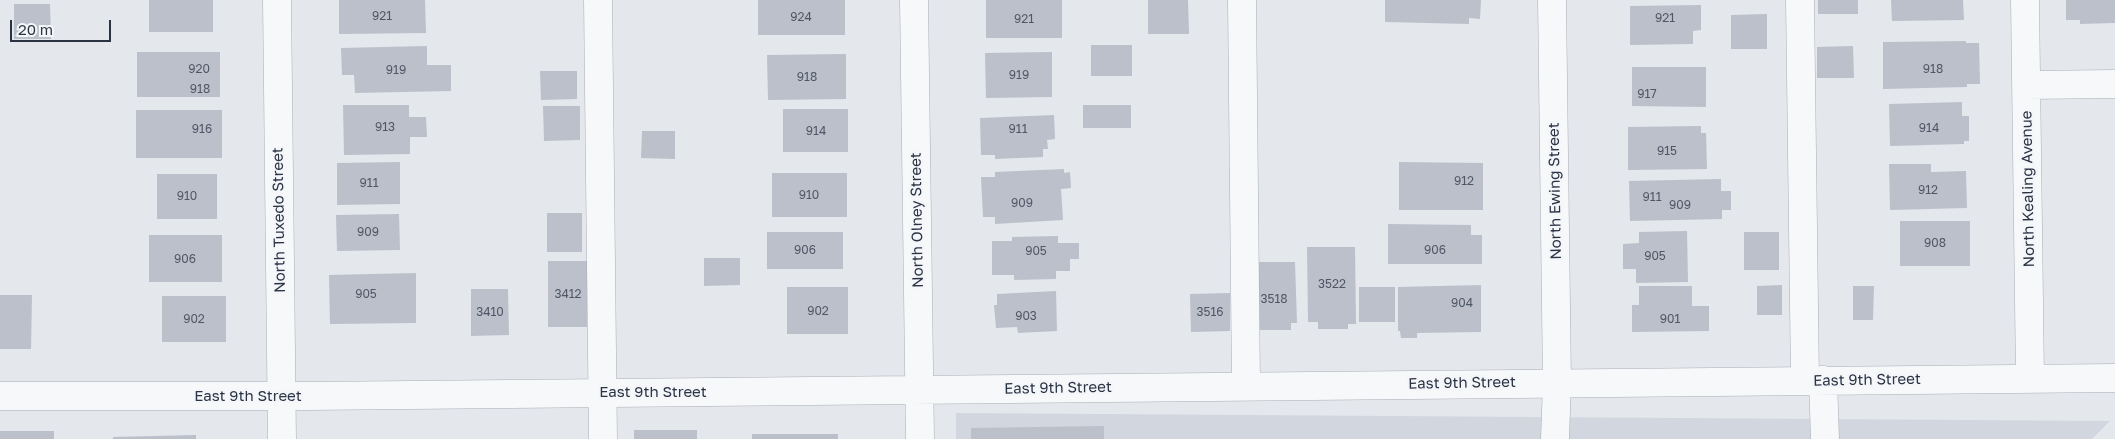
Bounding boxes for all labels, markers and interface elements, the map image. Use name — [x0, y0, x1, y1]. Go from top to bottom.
house number: 921 — [372, 9, 392, 23]
scale bar — [12, 10, 114, 42]
house number: 924 — [790, 10, 812, 24]
house number: 921 — [1655, 11, 1675, 25]
house number: 921 — [1014, 12, 1034, 26]
text: 20 m — [18, 20, 53, 38]
house number: 920 — [188, 62, 210, 76]
house number: 918 — [1923, 62, 1943, 76]
house number: 919 — [386, 63, 406, 77]
house number: 919 — [1009, 68, 1029, 82]
house number: 918 — [797, 70, 817, 84]
house number: 918 — [190, 82, 210, 96]
house number: 917 — [1637, 87, 1657, 101]
street label: North Kealing Avenue — [2018, 110, 2038, 268]
house number: 913 — [375, 120, 395, 134]
house number: 914 — [1919, 121, 1939, 135]
house number: 916 — [192, 122, 212, 136]
house number: 911 — [1009, 122, 1027, 136]
street label: North Ewing Street — [1545, 122, 1565, 260]
house number: 914 — [806, 124, 826, 138]
house number: 915 — [1657, 144, 1677, 158]
street label: North Tuxedo Street — [269, 147, 289, 293]
street label: North Olney Street — [907, 152, 927, 288]
house number: 912 — [1454, 174, 1474, 188]
house number: 911 — [360, 176, 378, 190]
house number: 912 — [1918, 183, 1938, 197]
house number: 910 — [799, 188, 819, 202]
house number: 910 — [177, 189, 197, 203]
house number: 911 — [1643, 190, 1661, 204]
house number: 909 — [1011, 196, 1033, 210]
house number: 909 — [1669, 198, 1691, 212]
house number: 909 — [357, 225, 379, 239]
house number: 908 — [1924, 236, 1946, 250]
house number: 906 — [794, 243, 816, 257]
house number: 906 — [1424, 243, 1446, 257]
house number: 905 — [1025, 244, 1047, 258]
house number: 905 — [1644, 249, 1666, 263]
house number: 906 — [174, 252, 196, 266]
house number: 3522 — [1318, 277, 1346, 291]
house number: 905 — [355, 287, 377, 301]
house number: 3412 — [554, 287, 582, 301]
house number: 3518 — [1260, 292, 1288, 306]
house number: 904 — [1451, 296, 1473, 310]
house number: 902 — [807, 304, 829, 318]
house number: 3410 — [476, 305, 504, 319]
house number: 3516 — [1196, 305, 1224, 319]
house number: 903 — [1015, 309, 1037, 323]
house number: 902 — [183, 312, 205, 326]
house number: 901 — [1660, 312, 1680, 326]
street label: East 9th Street — [1813, 370, 1921, 390]
street label: East 9th Street — [1408, 373, 1516, 393]
street label: East 9th Street — [1004, 378, 1112, 398]
street label: East 9th Street — [599, 383, 707, 401]
street label: East 9th Street — [194, 387, 302, 405]

